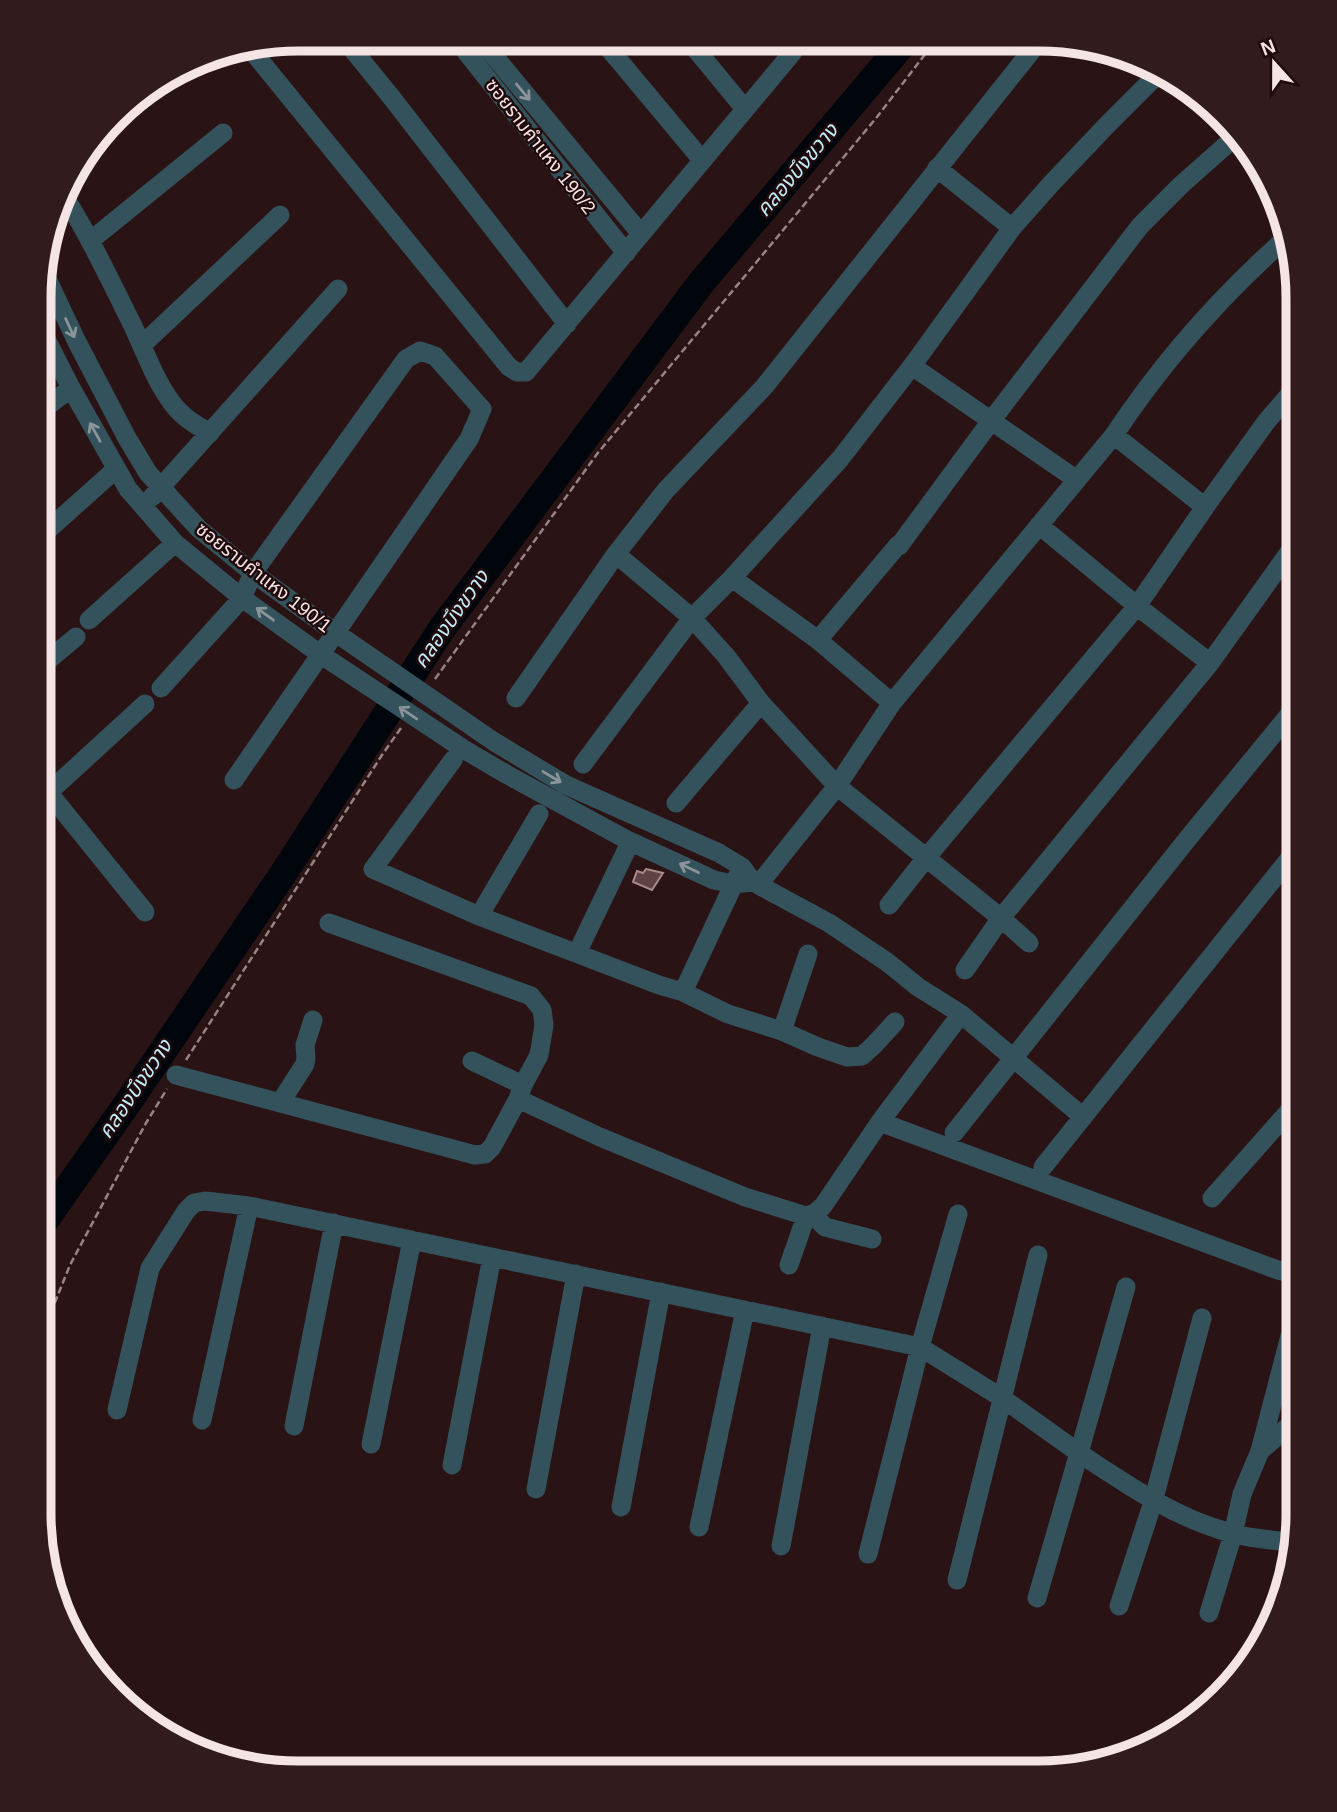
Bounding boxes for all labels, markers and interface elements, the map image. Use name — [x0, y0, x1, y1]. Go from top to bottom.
north arrow — [1239, 28, 1309, 98]
text: N — [1258, 35, 1278, 60]
street label: ซอยรามคำแหง 190/2 — [481, 75, 600, 218]
one-way arrow — [515, 82, 531, 100]
water label: คลองบึงขวาง — [751, 117, 843, 221]
one-way arrow — [64, 316, 77, 338]
one-way arrow — [88, 422, 102, 442]
street label: ซอยรามคำแหง 190/1 — [192, 518, 335, 637]
water label: คลองบึงขวาง — [409, 564, 494, 672]
one-way arrow — [256, 607, 275, 621]
one-way arrow — [399, 706, 418, 720]
one-way arrow — [541, 770, 561, 784]
one-way arrow — [678, 861, 700, 874]
water label: คลองบึงขวาง — [93, 1034, 177, 1142]

